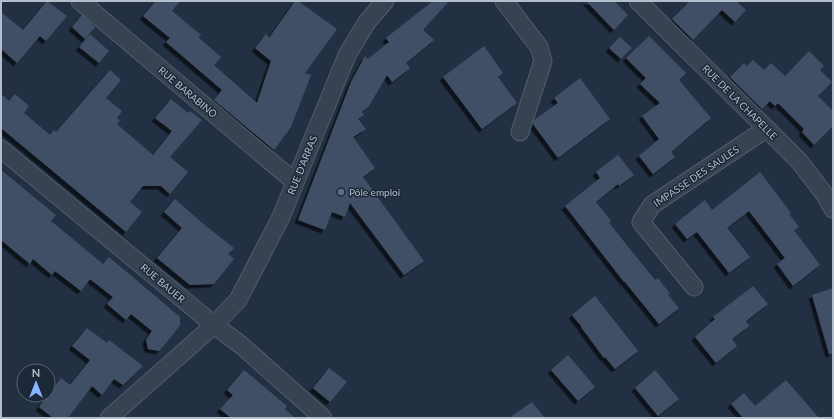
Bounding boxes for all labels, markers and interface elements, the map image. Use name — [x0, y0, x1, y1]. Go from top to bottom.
street label: RUE DE LA CHAPELLE — [700, 62, 780, 142]
street label: RUE BARABINO — [156, 64, 220, 120]
street label: RUE D'ARRAS — [285, 134, 319, 196]
street label: IMPASSE DES SAULES — [651, 143, 741, 209]
place label: Pôle emploi — [349, 186, 400, 198]
marker: Pôle emploi — [336, 187, 346, 197]
street label: RUE BAUER — [138, 261, 188, 306]
north arrow — [16, 363, 56, 403]
text: N — [32, 366, 40, 379]

